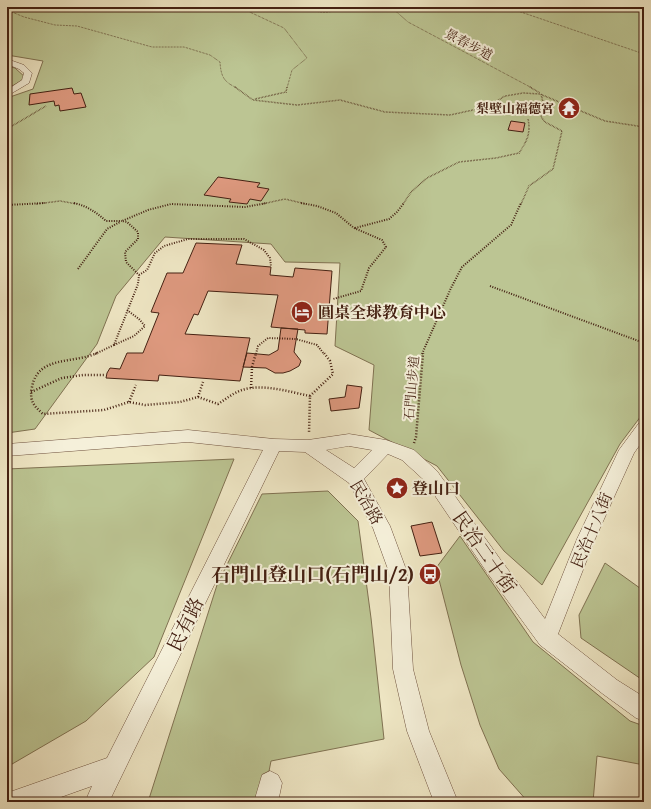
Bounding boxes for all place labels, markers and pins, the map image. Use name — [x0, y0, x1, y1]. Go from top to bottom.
temple icon: 梨壁山福德宮 — [556, 95, 582, 121]
place label: 梨壁山福德宮 — [476, 99, 554, 118]
hotel icon: 圓桌全球教育中心 — [289, 299, 315, 325]
place label: 圓桌全球教育中心 — [318, 300, 446, 324]
place icon: 登山口 — [384, 475, 410, 501]
place label: 登山口 — [412, 476, 460, 500]
place label: 石門山登山口(石門山/2) — [211, 560, 414, 588]
bus stop icon: 石門山登山口(石門山/2) — [417, 561, 443, 587]

